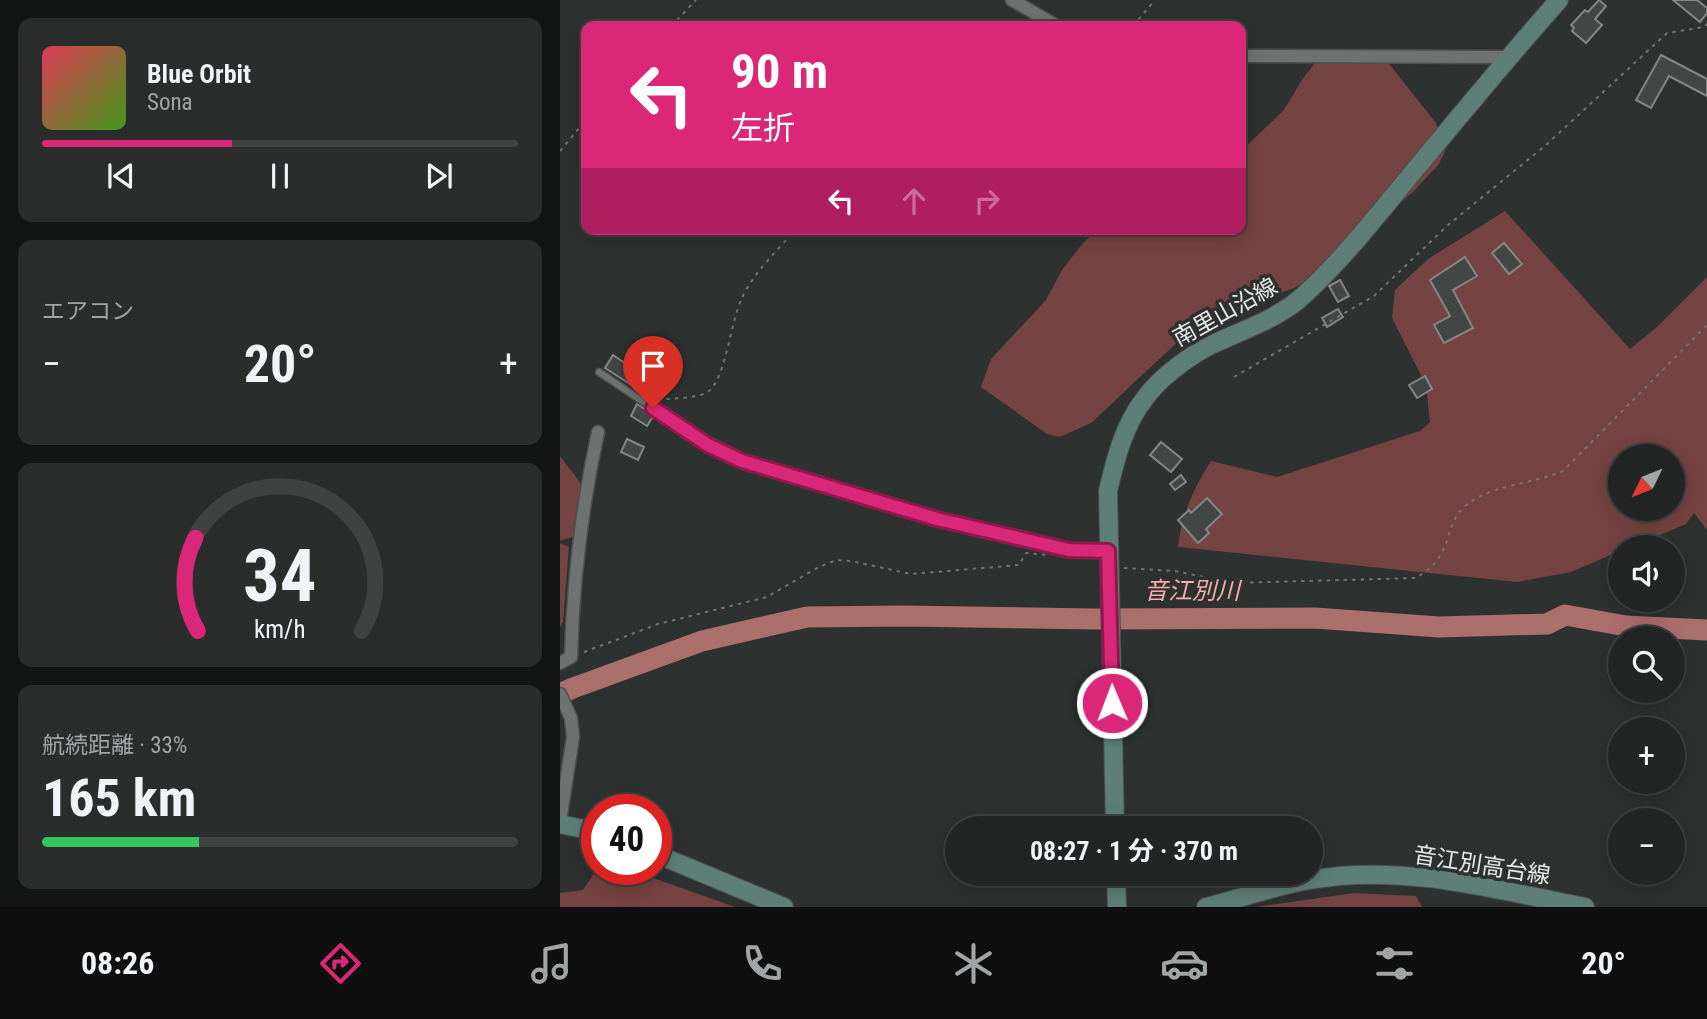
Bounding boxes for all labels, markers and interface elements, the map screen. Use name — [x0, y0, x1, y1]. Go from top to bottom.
text: 90 m — [731, 43, 828, 100]
icon: left — [616, 49, 707, 140]
text: Blue Orbit — [147, 59, 251, 89]
text: Sona — [147, 89, 193, 116]
text: 左折 — [731, 109, 795, 147]
icon: previous — [102, 157, 140, 195]
icon: pause — [261, 157, 299, 195]
icon: next — [420, 157, 458, 195]
icon: left — [822, 182, 860, 220]
icon: ahead — [895, 182, 933, 220]
icon: right — [968, 182, 1006, 220]
street label: 南里山沿線 — [1168, 273, 1282, 352]
text: エアコン — [42, 298, 134, 325]
text: 20° — [244, 334, 316, 395]
pin — [623, 336, 683, 408]
text: − — [42, 342, 61, 386]
text: + — [499, 342, 518, 386]
icon: arrive — [634, 347, 672, 385]
north arrow — [1608, 444, 1685, 522]
map controls — [1608, 444, 1685, 885]
text: 34 — [243, 533, 317, 619]
button: sound — [1608, 535, 1685, 612]
water label: 音江別川 — [1144, 577, 1243, 605]
text: km/h — [254, 614, 306, 643]
button: search — [1608, 626, 1685, 703]
position arrow — [1075, 666, 1149, 740]
button: + — [1608, 717, 1685, 794]
text: 航続距離 · 33% — [42, 732, 187, 759]
text: 165 km — [42, 768, 196, 829]
speed limit sign: 40 — [581, 794, 672, 885]
button: − — [1608, 808, 1685, 885]
text: 08:27 · 1 分 · 370 m — [1030, 836, 1238, 866]
street label: 音江別高台線 — [1412, 841, 1552, 890]
icon: directions — [316, 939, 365, 988]
icon: music — [527, 939, 576, 988]
icon: phone — [738, 939, 787, 988]
icon: climate — [949, 939, 998, 988]
icon: car — [1160, 939, 1209, 988]
icon: filters — [1370, 939, 1419, 988]
text: 08:26 — [81, 944, 154, 982]
text: 20° — [1581, 944, 1626, 982]

